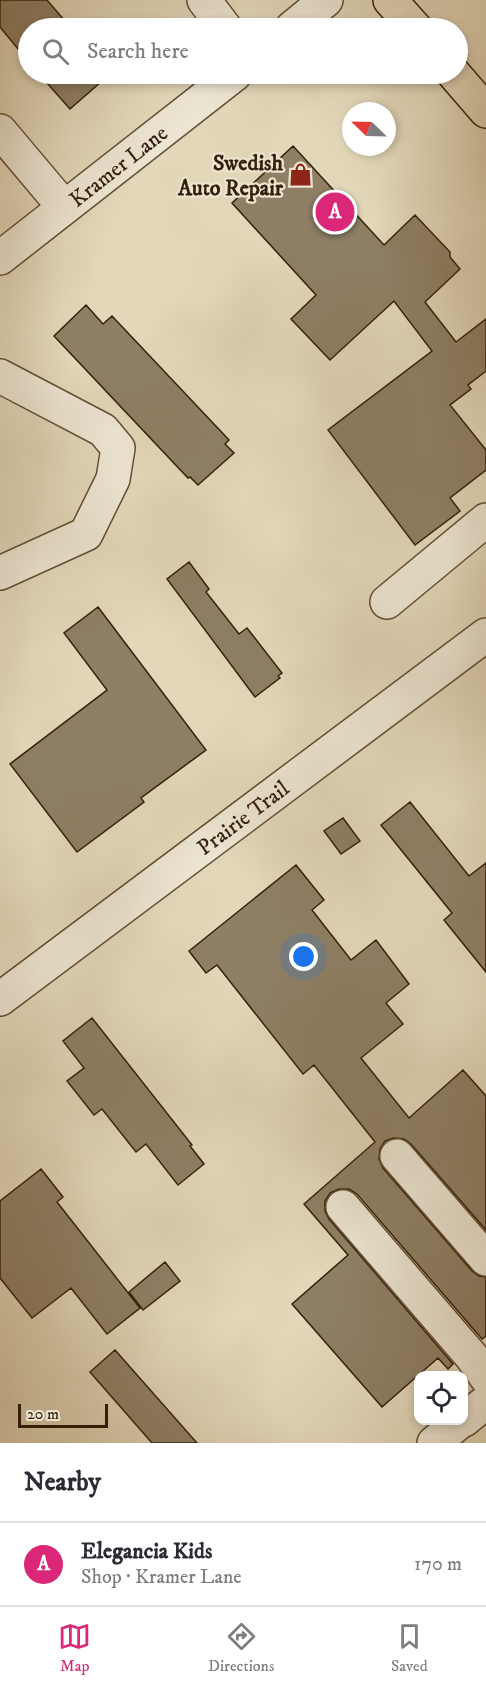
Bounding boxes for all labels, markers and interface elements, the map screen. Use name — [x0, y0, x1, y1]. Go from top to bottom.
search box — [18, 18, 468, 84]
icon: search — [39, 35, 72, 68]
text: Search here — [87, 38, 189, 65]
north arrow — [342, 102, 396, 156]
street label: Kramer Lane — [65, 120, 174, 213]
place label: Swedish Auto Repair — [177, 150, 284, 202]
shop icon: Swedish Auto Repair — [288, 162, 314, 188]
pin: A — [316, 190, 354, 234]
street label: Prairie Trail — [192, 775, 295, 862]
your location — [289, 942, 318, 971]
map controls — [414, 1371, 468, 1425]
button: locate — [414, 1371, 468, 1425]
scale bar — [18, 1401, 108, 1428]
text: 20 m — [27, 1404, 59, 1424]
text: Nearby — [24, 1466, 101, 1499]
text: Elegancia Kids — [81, 1538, 212, 1565]
text: A — [37, 1552, 50, 1577]
text: 170 m — [414, 1552, 462, 1577]
text: Shop · Kramer Lane — [81, 1565, 242, 1590]
tab: Map — [58, 1620, 91, 1676]
tab: Directions — [208, 1620, 274, 1676]
tab: Saved — [391, 1620, 428, 1676]

